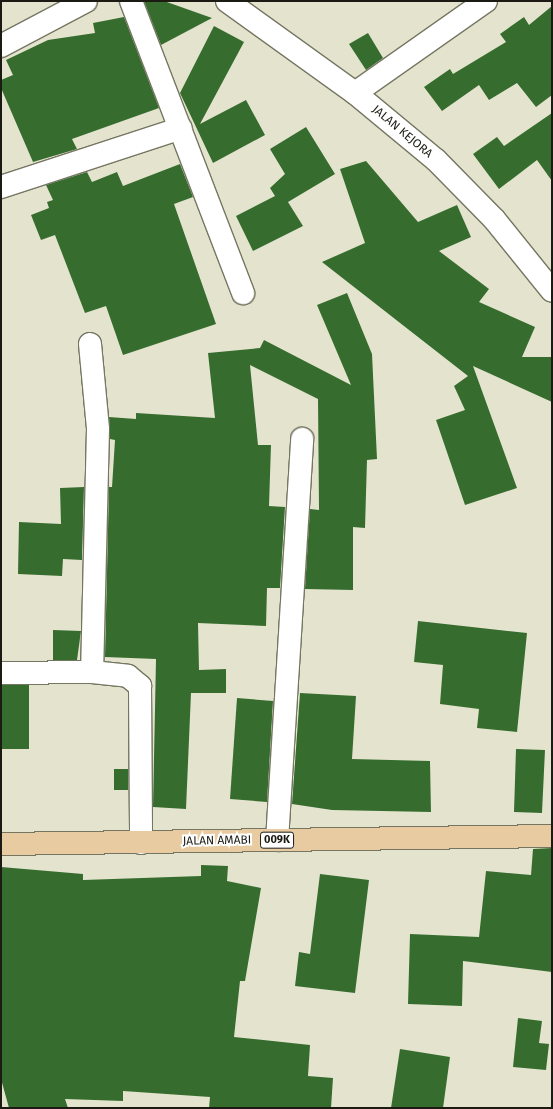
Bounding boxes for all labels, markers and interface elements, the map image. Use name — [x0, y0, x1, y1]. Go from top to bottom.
street label: JALAN KEJORA — [369, 103, 435, 161]
road number: 009K — [260, 831, 294, 849]
street label: JALAN AMABI — [183, 833, 251, 849]

